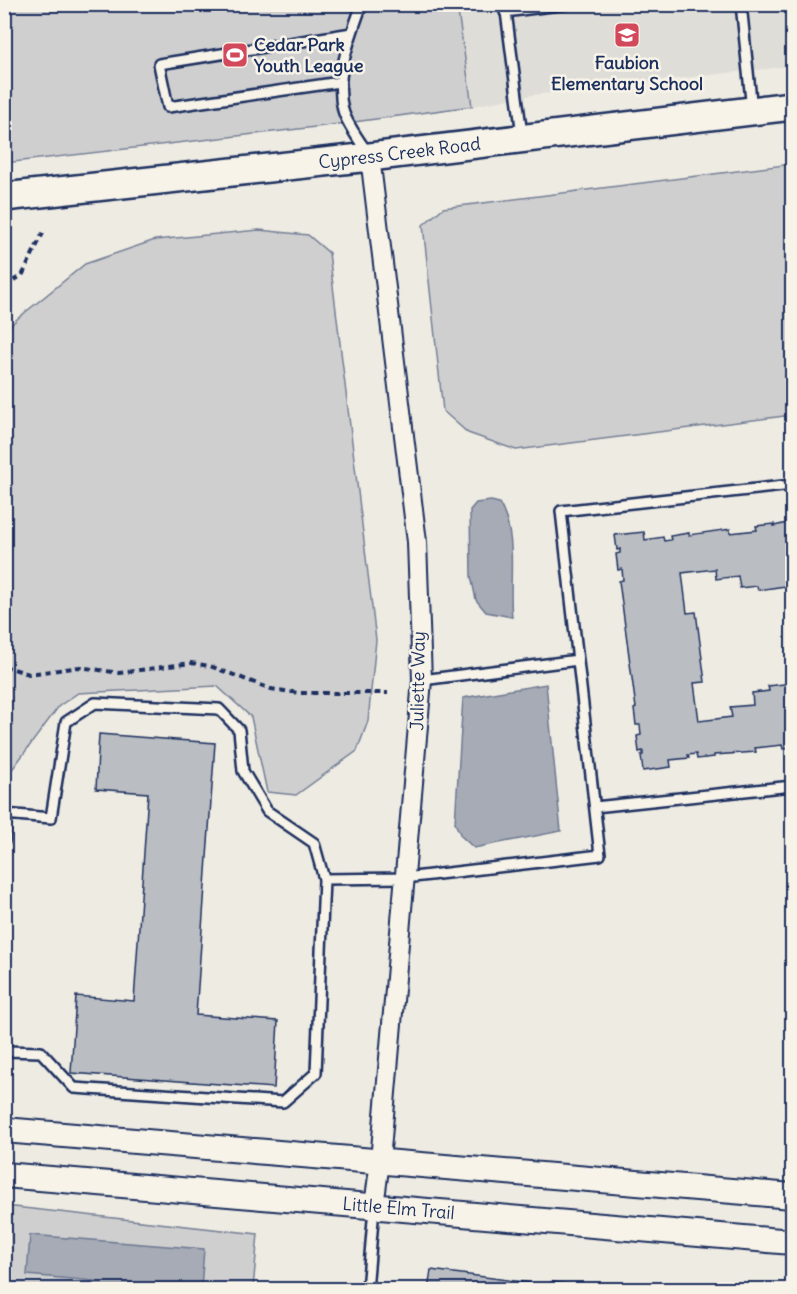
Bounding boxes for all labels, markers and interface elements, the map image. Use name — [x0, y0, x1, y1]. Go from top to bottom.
school or university icon: Faubion Elementary School — [612, 20, 642, 50]
place label: Cedar Park Youth League — [253, 33, 364, 77]
sports icon: Cedar Park Youth League — [220, 40, 250, 70]
place label: Faubion Elementary School — [551, 51, 703, 95]
street label: Cypress Creek Road — [317, 132, 482, 174]
street label: Juliette Way — [405, 631, 430, 731]
street label: Little Elm Trail — [342, 1192, 456, 1224]

